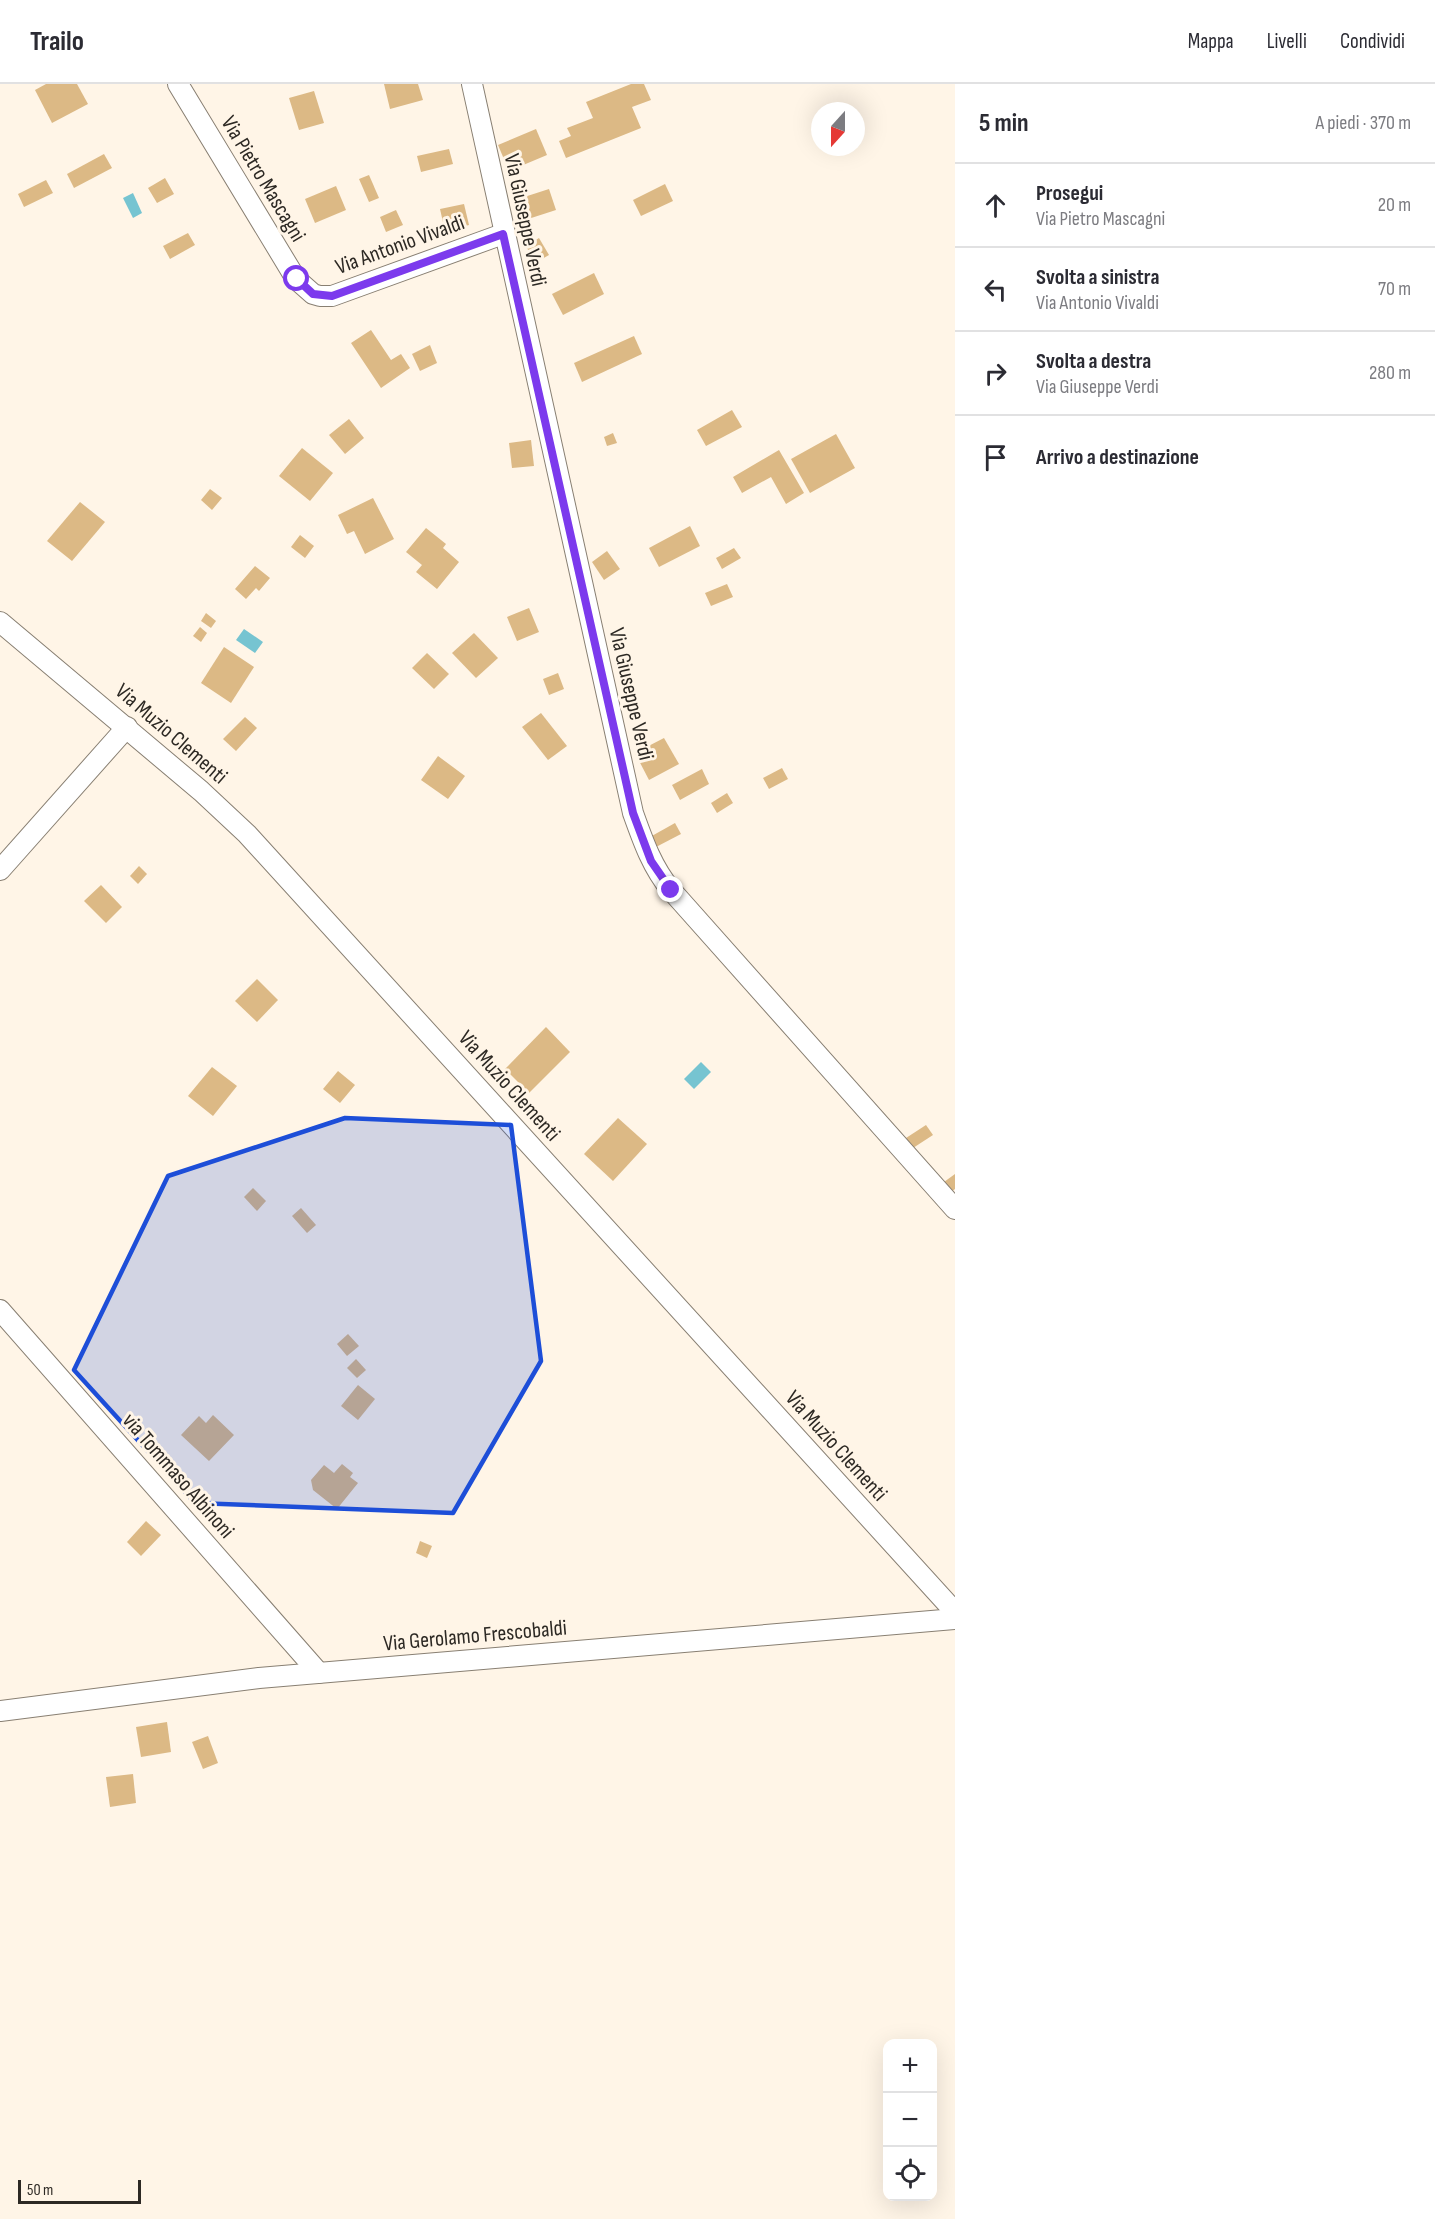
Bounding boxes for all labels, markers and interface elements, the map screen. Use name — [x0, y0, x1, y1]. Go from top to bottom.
text: Trailo — [30, 25, 84, 58]
text: Mappa — [1188, 29, 1234, 54]
text: Livelli — [1267, 29, 1307, 54]
text: Condividi — [1340, 29, 1405, 54]
north arrow — [811, 102, 865, 156]
text: 5 min — [979, 108, 1029, 139]
street label: Via Pietro Mascagni — [215, 111, 311, 247]
text: A piedi · 370 m — [1316, 111, 1411, 135]
street label: Via Giuseppe Verdi — [498, 151, 552, 289]
text: Prosegui — [1036, 180, 1103, 207]
icon: ahead — [979, 189, 1012, 222]
text: 20 m — [1378, 193, 1411, 217]
text: Via Pietro Mascagni — [1036, 207, 1165, 231]
street label: Via Antonio Vivaldi — [332, 209, 468, 281]
text: Svolta a sinistra — [1036, 264, 1159, 291]
route start — [283, 265, 309, 291]
icon: left — [979, 273, 1012, 306]
text: 70 m — [1378, 277, 1411, 301]
text: Via Antonio Vivaldi — [1036, 291, 1159, 315]
text: Svolta a destra — [1036, 348, 1151, 375]
icon: right — [979, 357, 1012, 390]
text: 280 m — [1369, 361, 1411, 385]
text: Via Giuseppe Verdi — [1036, 375, 1159, 399]
icon: arrive — [979, 441, 1012, 474]
text: Arrivo a destinazione — [1036, 444, 1199, 471]
street label: Via Giuseppe Verdi — [603, 625, 659, 763]
street label: Via Muzio Clementi — [109, 678, 233, 790]
route end — [657, 876, 683, 902]
street label: Via Muzio Clementi — [452, 1025, 566, 1147]
street label: Via Muzio Clementi — [779, 1385, 893, 1507]
street label: via Tommaso Albinoni — [116, 1408, 240, 1544]
street label: Via Gerolamo Frescobaldi — [382, 1615, 568, 1657]
map controls — [883, 2039, 937, 2201]
button: + — [883, 2039, 937, 2093]
button: − — [883, 2093, 937, 2147]
button: locate — [883, 2147, 937, 2201]
scale bar — [18, 2177, 141, 2204]
text: 50 m — [27, 2181, 53, 2200]

